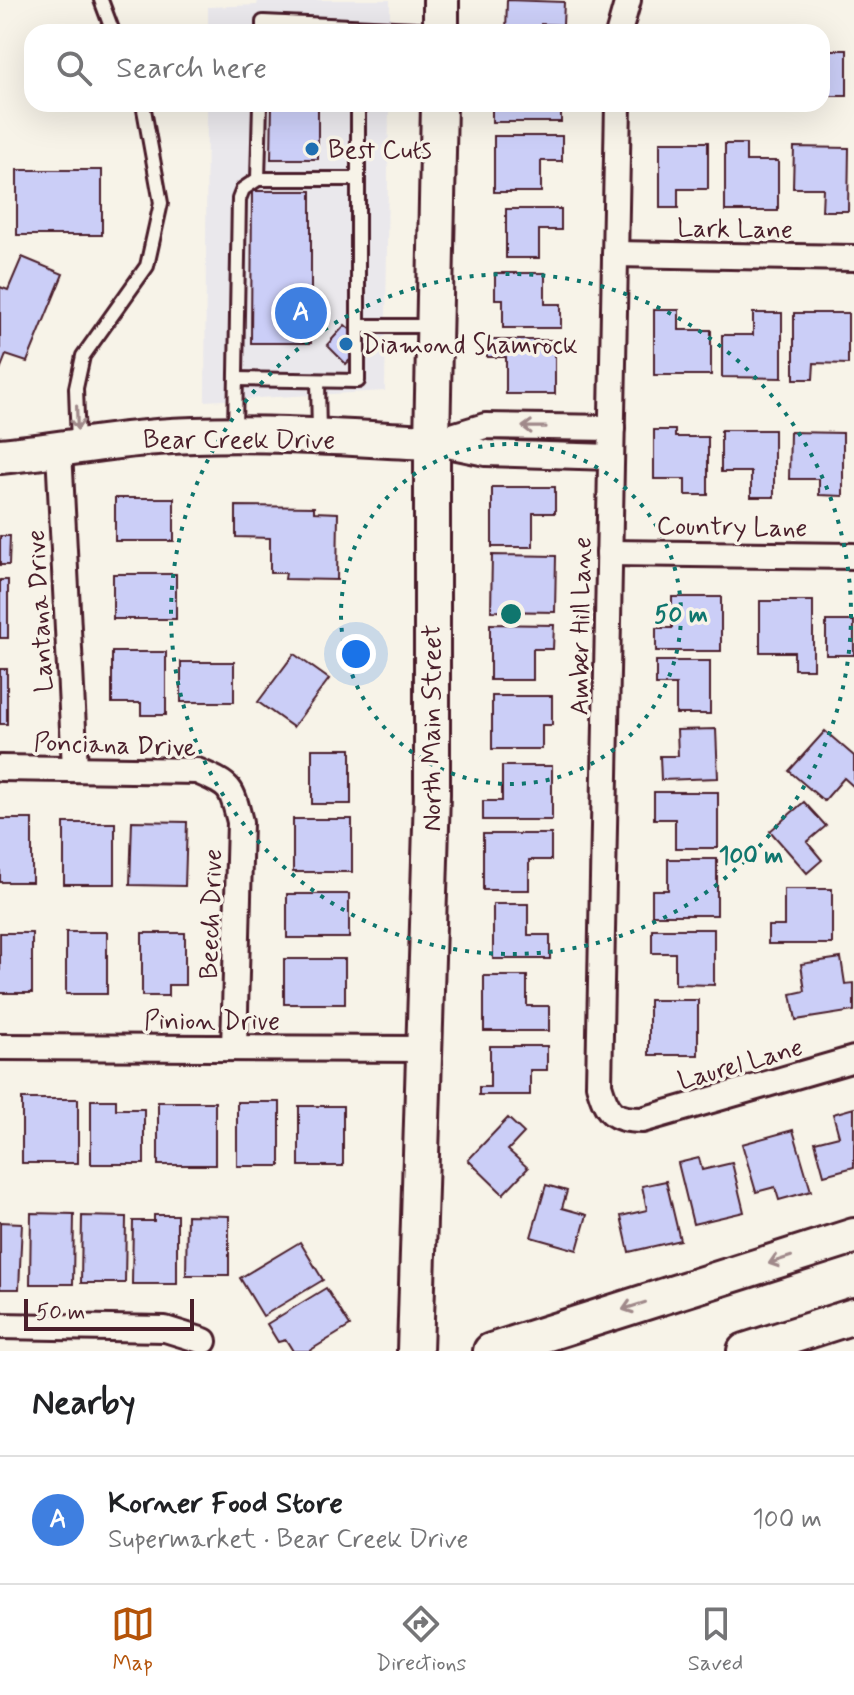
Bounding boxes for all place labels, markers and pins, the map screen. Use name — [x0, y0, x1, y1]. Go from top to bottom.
place label: Best Cuts — [328, 134, 432, 168]
marker: Best Cuts — [303, 140, 321, 158]
pin: A — [275, 283, 327, 343]
place label: Diamond Shamrock — [362, 329, 578, 363]
marker: Diamond Shamrock — [337, 335, 355, 353]
centre of rings — [497, 600, 525, 628]

